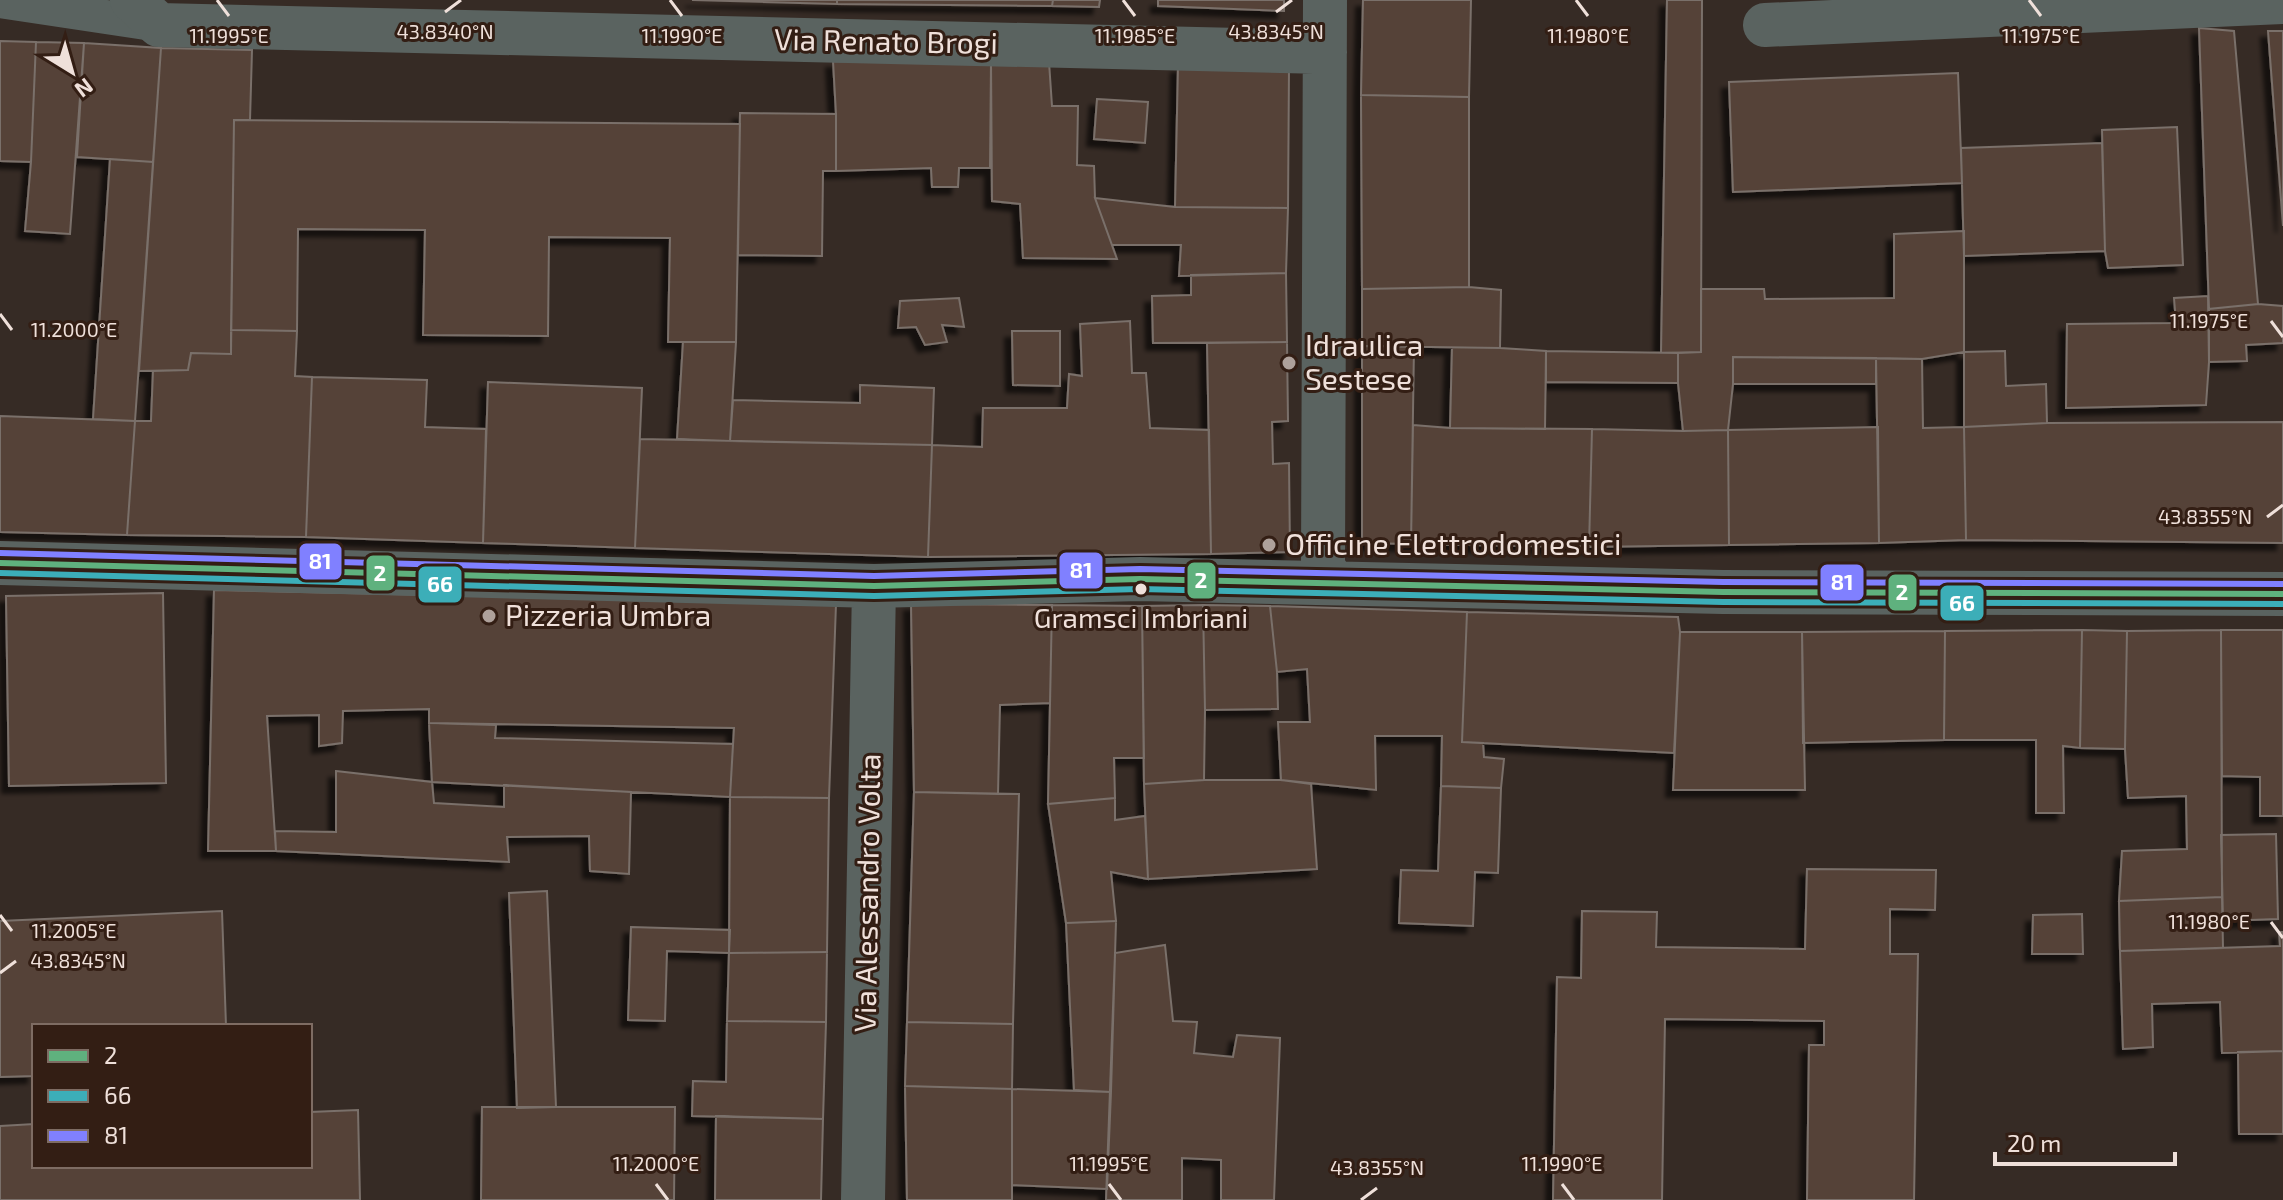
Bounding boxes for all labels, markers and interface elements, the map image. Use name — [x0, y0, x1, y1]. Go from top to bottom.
text: 43.8340°N — [397, 19, 493, 43]
text: 43.8345°N — [1228, 19, 1324, 43]
street label: Via Renato Brogi — [774, 20, 998, 60]
text: 11.1995°E — [189, 23, 269, 47]
text: 11.1990°E — [642, 23, 723, 47]
text: 11.1985°E — [1095, 23, 1175, 47]
text: 11.1980°E — [1547, 23, 1629, 47]
text: 11.1975°E — [2002, 23, 2080, 47]
north arrow — [32, 32, 112, 112]
text: N — [70, 74, 99, 104]
text: 11.1975°E — [2170, 308, 2248, 332]
text: 11.2000°E — [31, 317, 117, 341]
place label: Idraulica Sestese — [1305, 326, 1423, 396]
marker: Idraulica Sestese — [1280, 354, 1298, 372]
text: 43.8355°N — [2158, 504, 2252, 528]
place label: Officine Elettrodomestici — [1285, 525, 1621, 561]
marker: Officine Elettrodomestici — [1260, 536, 1278, 554]
line badge: 81 — [298, 542, 343, 581]
text: 81 — [308, 547, 332, 573]
line badge: 81 — [1058, 551, 1104, 590]
line badge: 2 — [365, 554, 396, 592]
text: 81 — [1069, 556, 1093, 582]
text: 2 — [374, 559, 386, 585]
line badge: 2 — [1186, 561, 1217, 600]
line badge: 81 — [1819, 563, 1865, 602]
line badge: 66 — [417, 565, 463, 604]
text: 2 — [1195, 566, 1207, 592]
text: 81 — [1830, 568, 1854, 594]
text: 66 — [427, 570, 453, 596]
line badge: 2 — [1887, 573, 1918, 612]
text: 2 — [1896, 578, 1908, 604]
marker: Gramsci Imbriani — [1133, 581, 1149, 597]
line badge: 66 — [1939, 584, 1985, 622]
text: 66 — [1949, 589, 1975, 615]
place label: Pizzeria Umbra — [505, 596, 711, 632]
place label: Gramsci Imbriani — [1034, 600, 1248, 634]
marker: Pizzeria Umbra — [480, 607, 498, 625]
street label: Via Alessandro Volta — [846, 753, 886, 1033]
text: 11.1980°E — [2168, 909, 2250, 933]
text: 11.2005°E — [31, 918, 117, 942]
text: 43.8345°N — [30, 948, 126, 972]
legend — [32, 1024, 312, 1168]
text: 2 — [104, 1040, 118, 1069]
text: 66 — [104, 1080, 131, 1109]
scale bar — [1995, 1116, 2175, 1166]
text: 81 — [104, 1120, 128, 1149]
text: 20 m — [2007, 1128, 2061, 1157]
text: 11.2000°E — [613, 1151, 699, 1175]
text: 11.1995°E — [1069, 1151, 1149, 1175]
text: 11.1990°E — [1522, 1151, 1603, 1175]
text: 43.8355°N — [1330, 1155, 1424, 1179]

